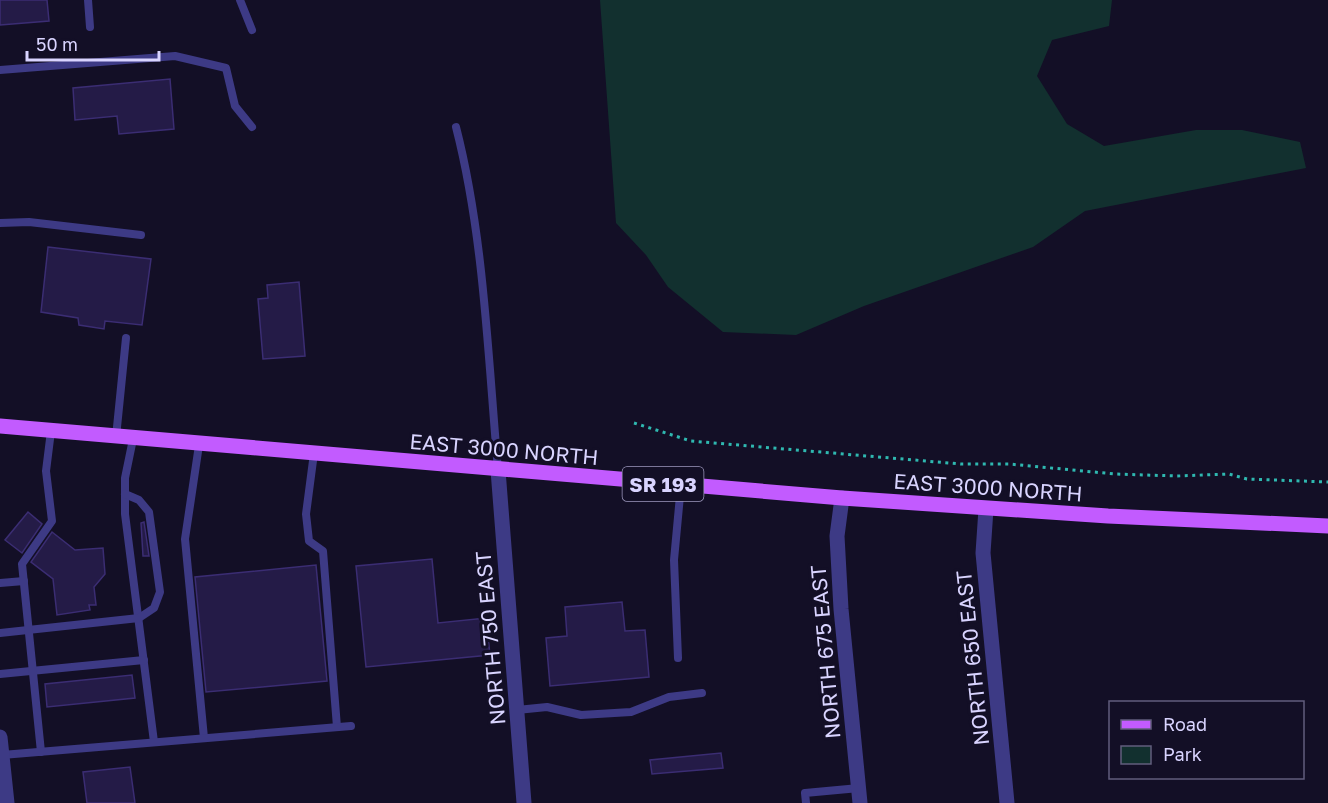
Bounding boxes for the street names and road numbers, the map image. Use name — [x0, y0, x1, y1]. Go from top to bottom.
street label: EAST 3000 NORTH — [409, 428, 599, 470]
road number: SR 193 — [622, 467, 704, 501]
street label: EAST 3000 NORTH — [893, 467, 1083, 507]
street label: NORTH 750 EAST — [469, 550, 511, 726]
street label: NORTH 675 EAST — [804, 564, 846, 740]
street label: NORTH 650 EAST — [950, 569, 994, 747]

